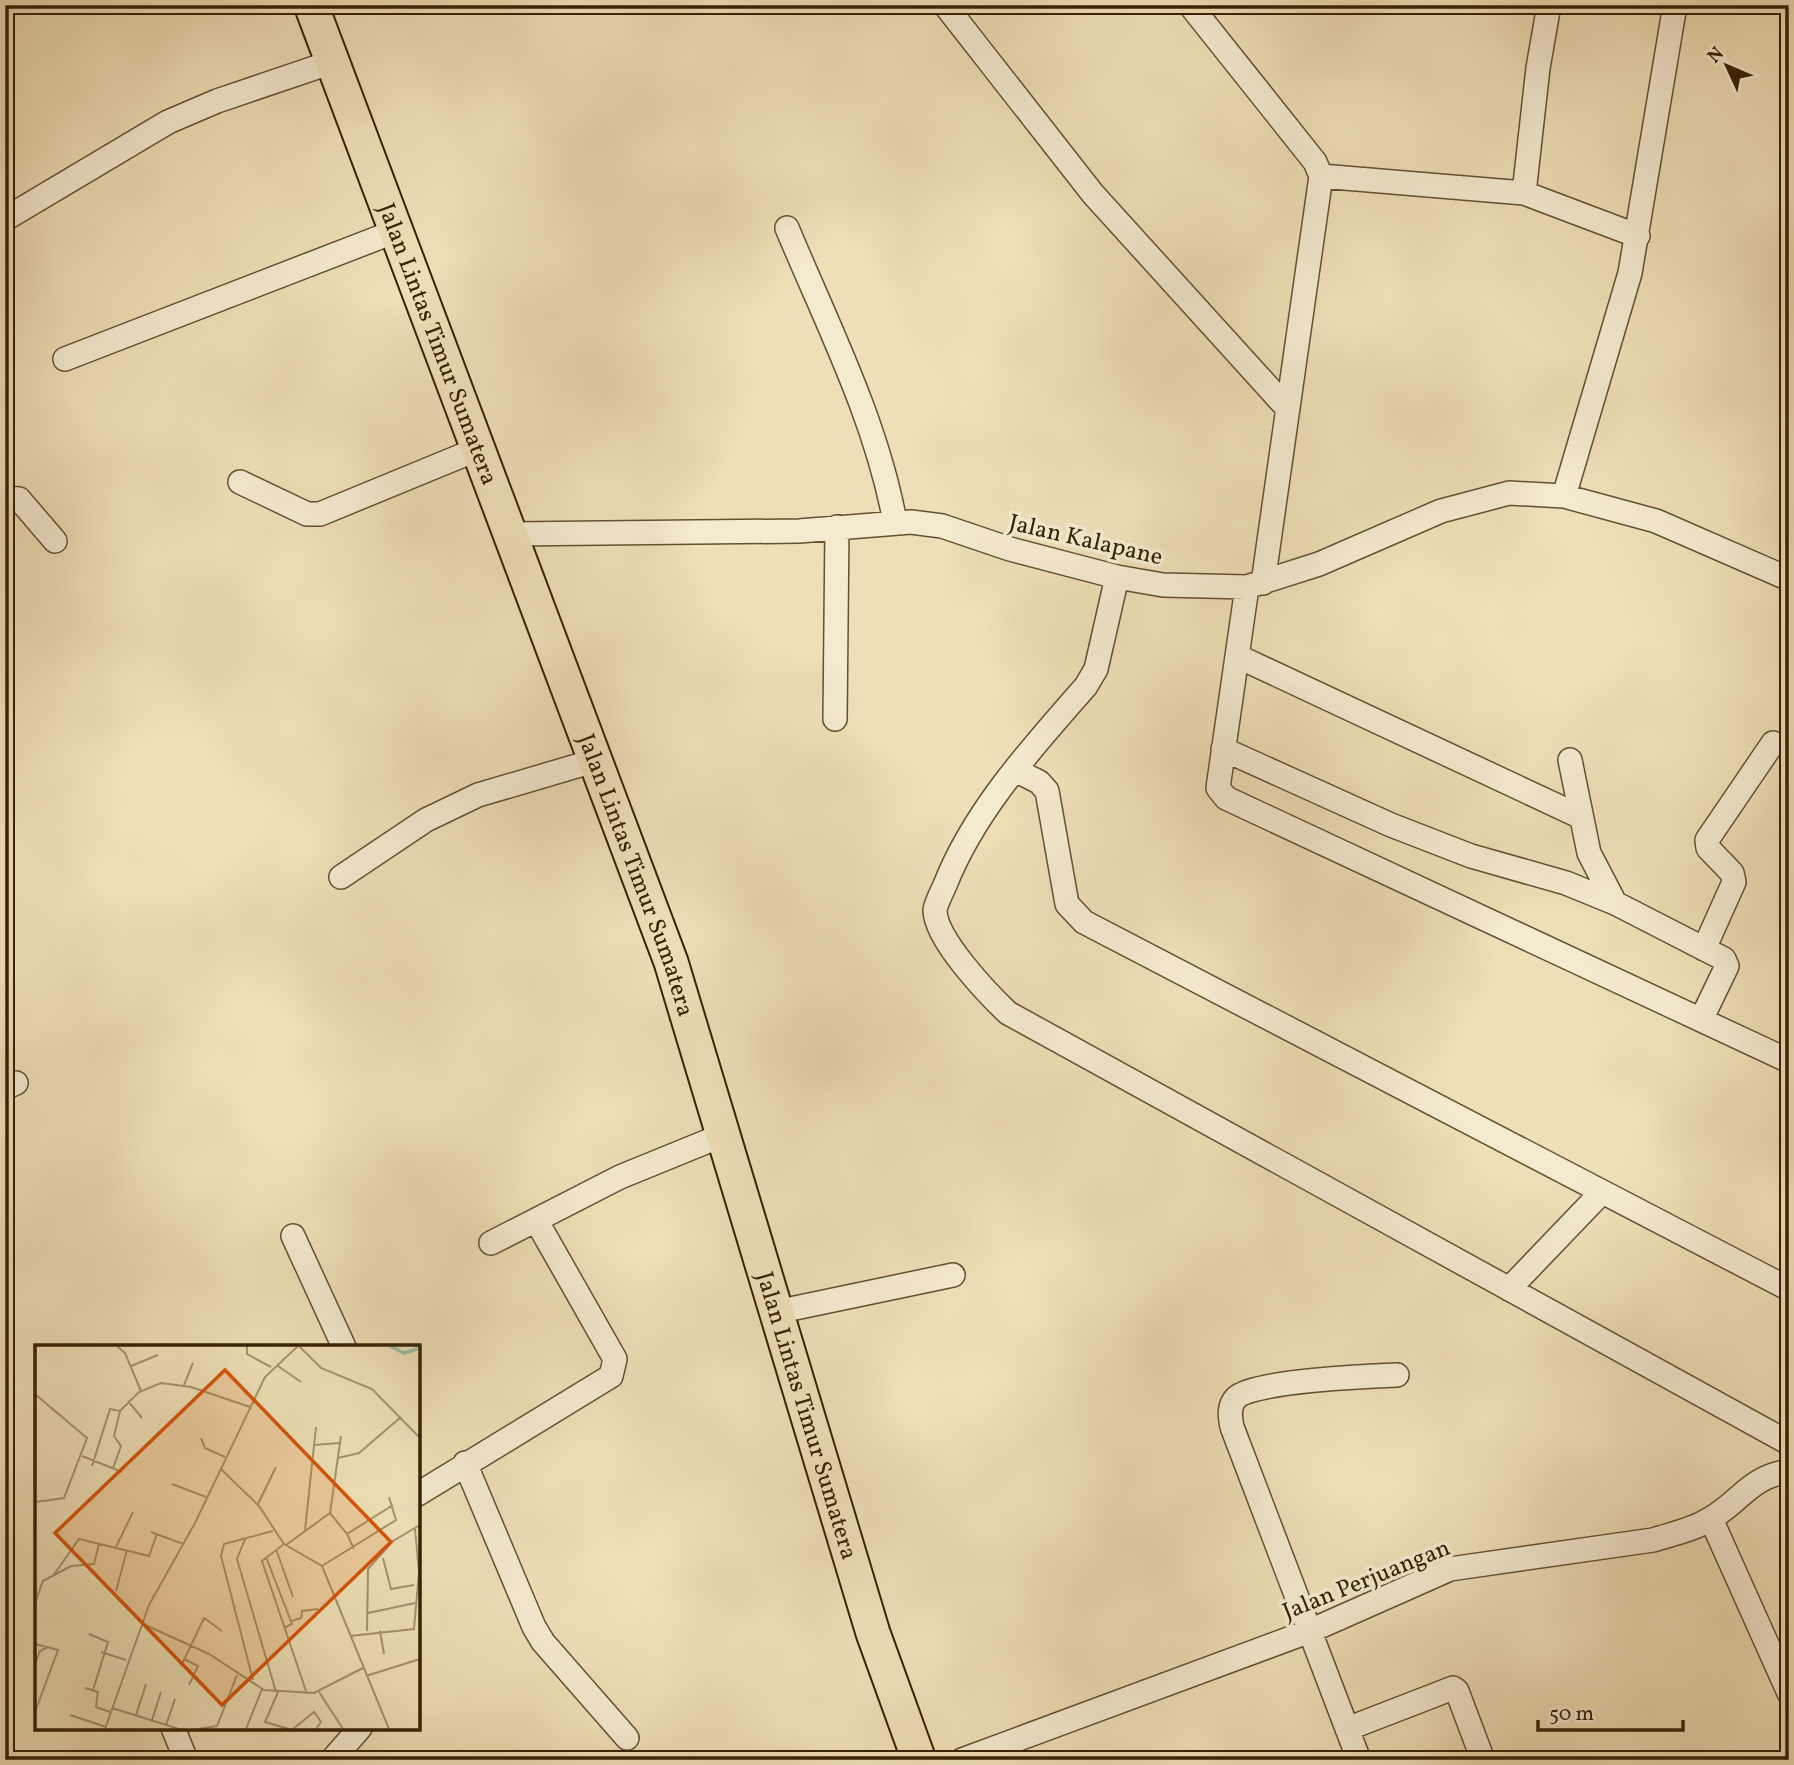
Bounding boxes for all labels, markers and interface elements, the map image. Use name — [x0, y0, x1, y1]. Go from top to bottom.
north arrow — [1692, 32, 1762, 102]
text: N — [1702, 41, 1730, 70]
street label: Jalan Lintas Timur Sumatera — [368, 199, 505, 490]
street label: Jalan Kalapane — [1005, 507, 1166, 575]
street label: Jalan Lintas Timur Sumatera — [568, 729, 702, 1021]
street label: Jalan Lintas Timur Sumatera — [746, 1268, 865, 1564]
inset map — [35, 1345, 420, 1730]
street label: Jalan Perjuangan — [1278, 1532, 1456, 1630]
scale bar — [1538, 1688, 1684, 1732]
text: 50 m — [1549, 1700, 1594, 1729]

